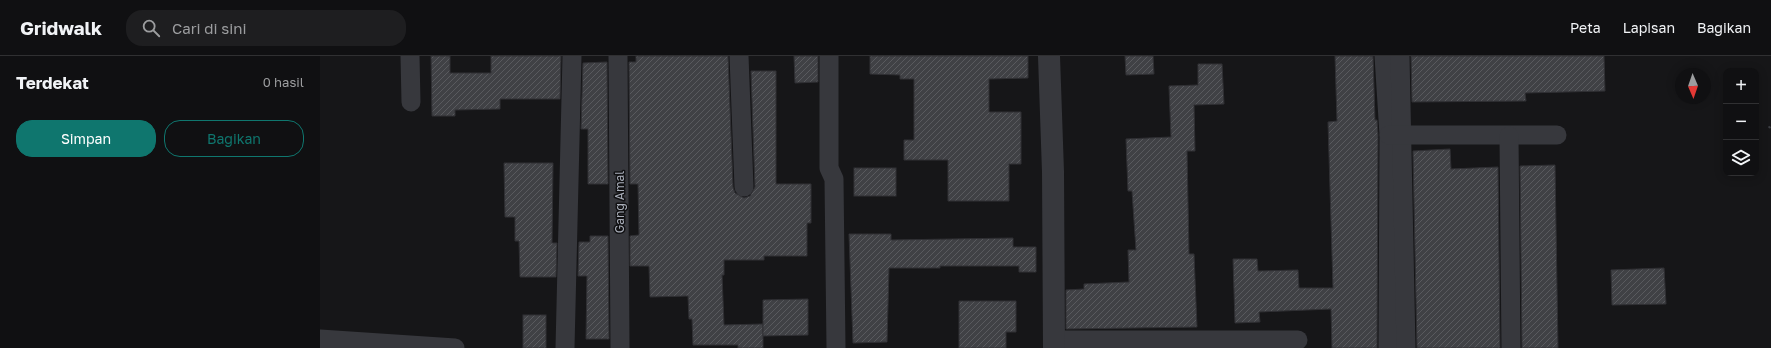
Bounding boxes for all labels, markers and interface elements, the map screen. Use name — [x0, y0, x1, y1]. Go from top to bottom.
search box — [126, 10, 406, 46]
text: Gridwalk — [20, 16, 102, 39]
icon: search — [140, 17, 162, 39]
text: Cari di sini — [172, 19, 246, 37]
text: Peta — [1570, 19, 1601, 36]
text: Lapisan — [1623, 19, 1675, 36]
text: Bagikan — [1697, 19, 1751, 36]
north arrow — [1675, 68, 1711, 104]
map controls — [1723, 68, 1759, 176]
button: + — [1723, 68, 1759, 104]
text: Terdekat — [16, 72, 89, 93]
text: 0 hasil — [263, 74, 304, 90]
button: − — [1723, 104, 1759, 140]
button: Simpan — [16, 120, 156, 157]
button: Bagikan — [164, 120, 304, 157]
button: layers — [1723, 140, 1759, 176]
street label: Gang Amal — [612, 171, 627, 233]

